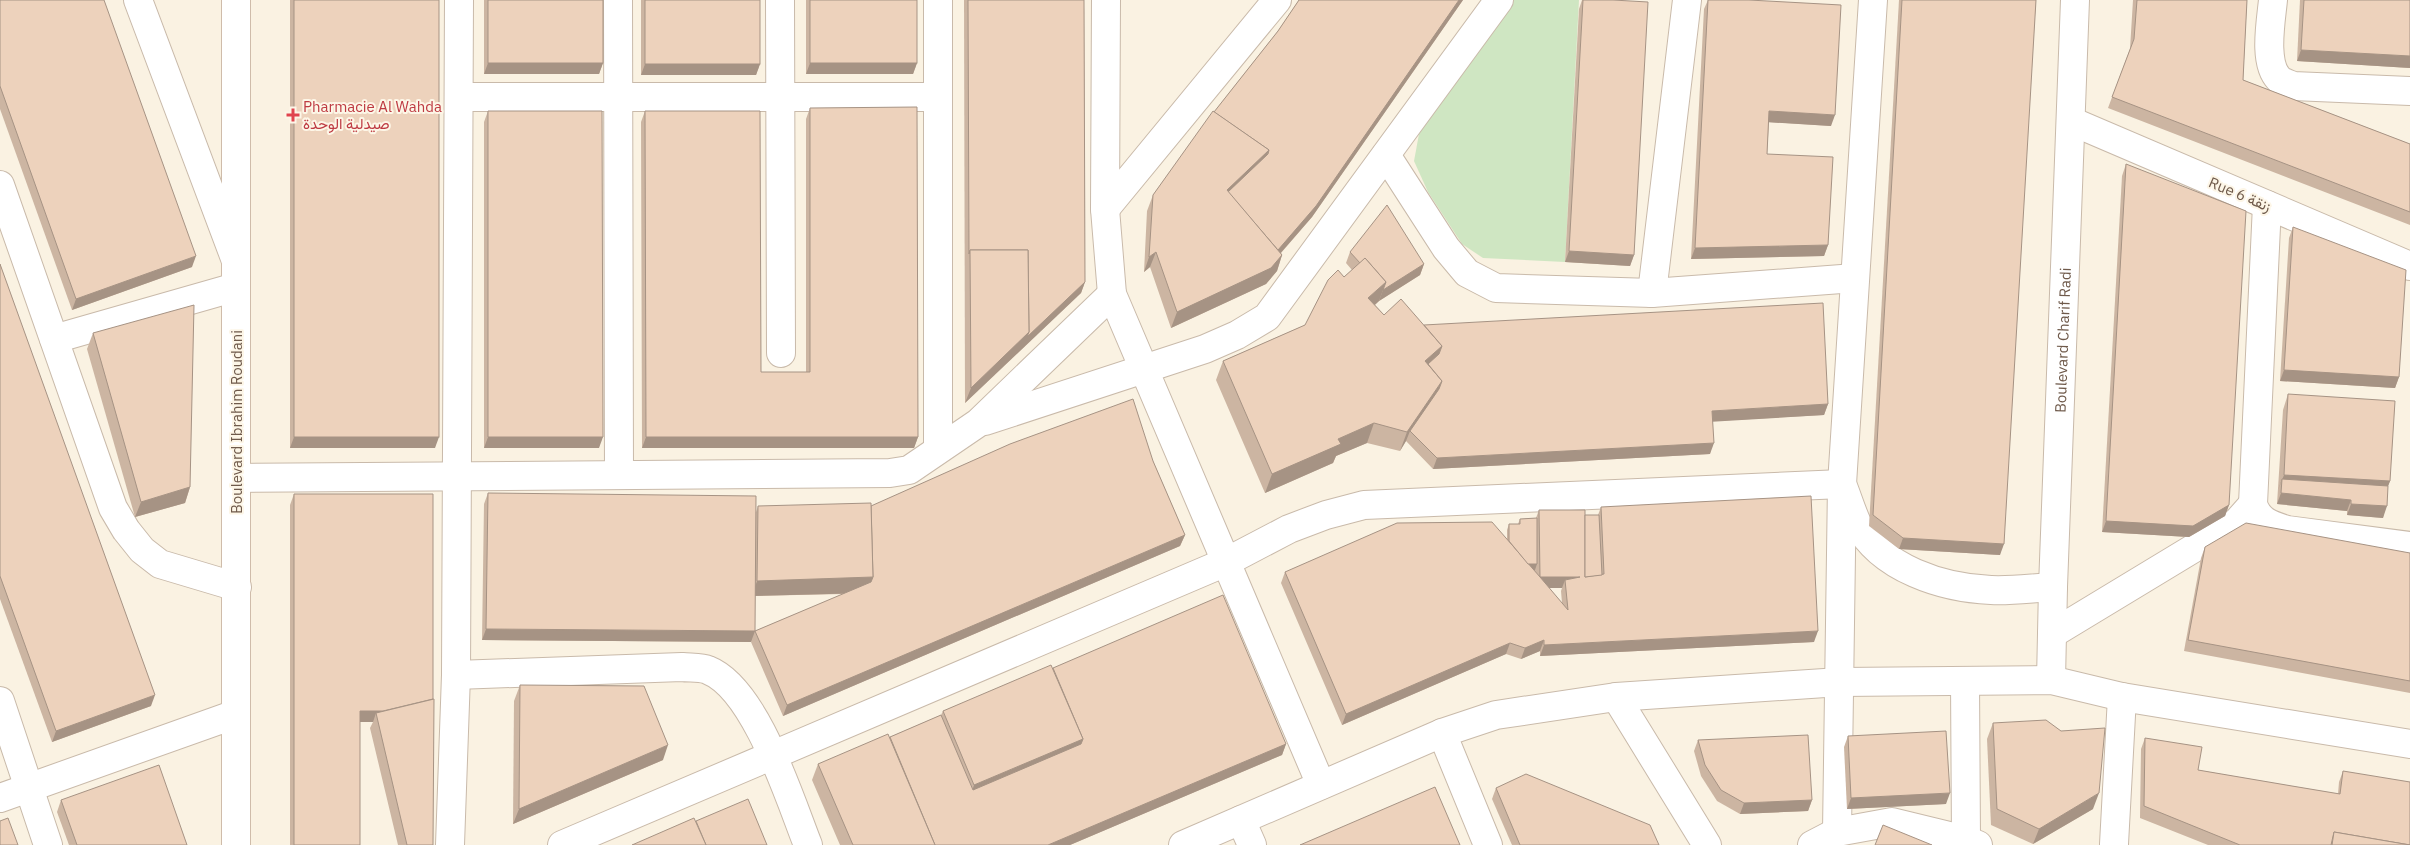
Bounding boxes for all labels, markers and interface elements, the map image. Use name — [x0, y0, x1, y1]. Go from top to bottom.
place label: Pharmacie Al Wahda صيدلية الوحدة — [303, 97, 442, 133]
marker: Pharmacie Al Wahda صيدلية الوحدة — [287, 109, 299, 121]
street label: Rue 6 زنقة — [2206, 172, 2274, 216]
street label: Boulevard Charif Radi — [2050, 267, 2074, 413]
street label: Boulevard Ibrahim Roudani — [227, 330, 246, 514]

